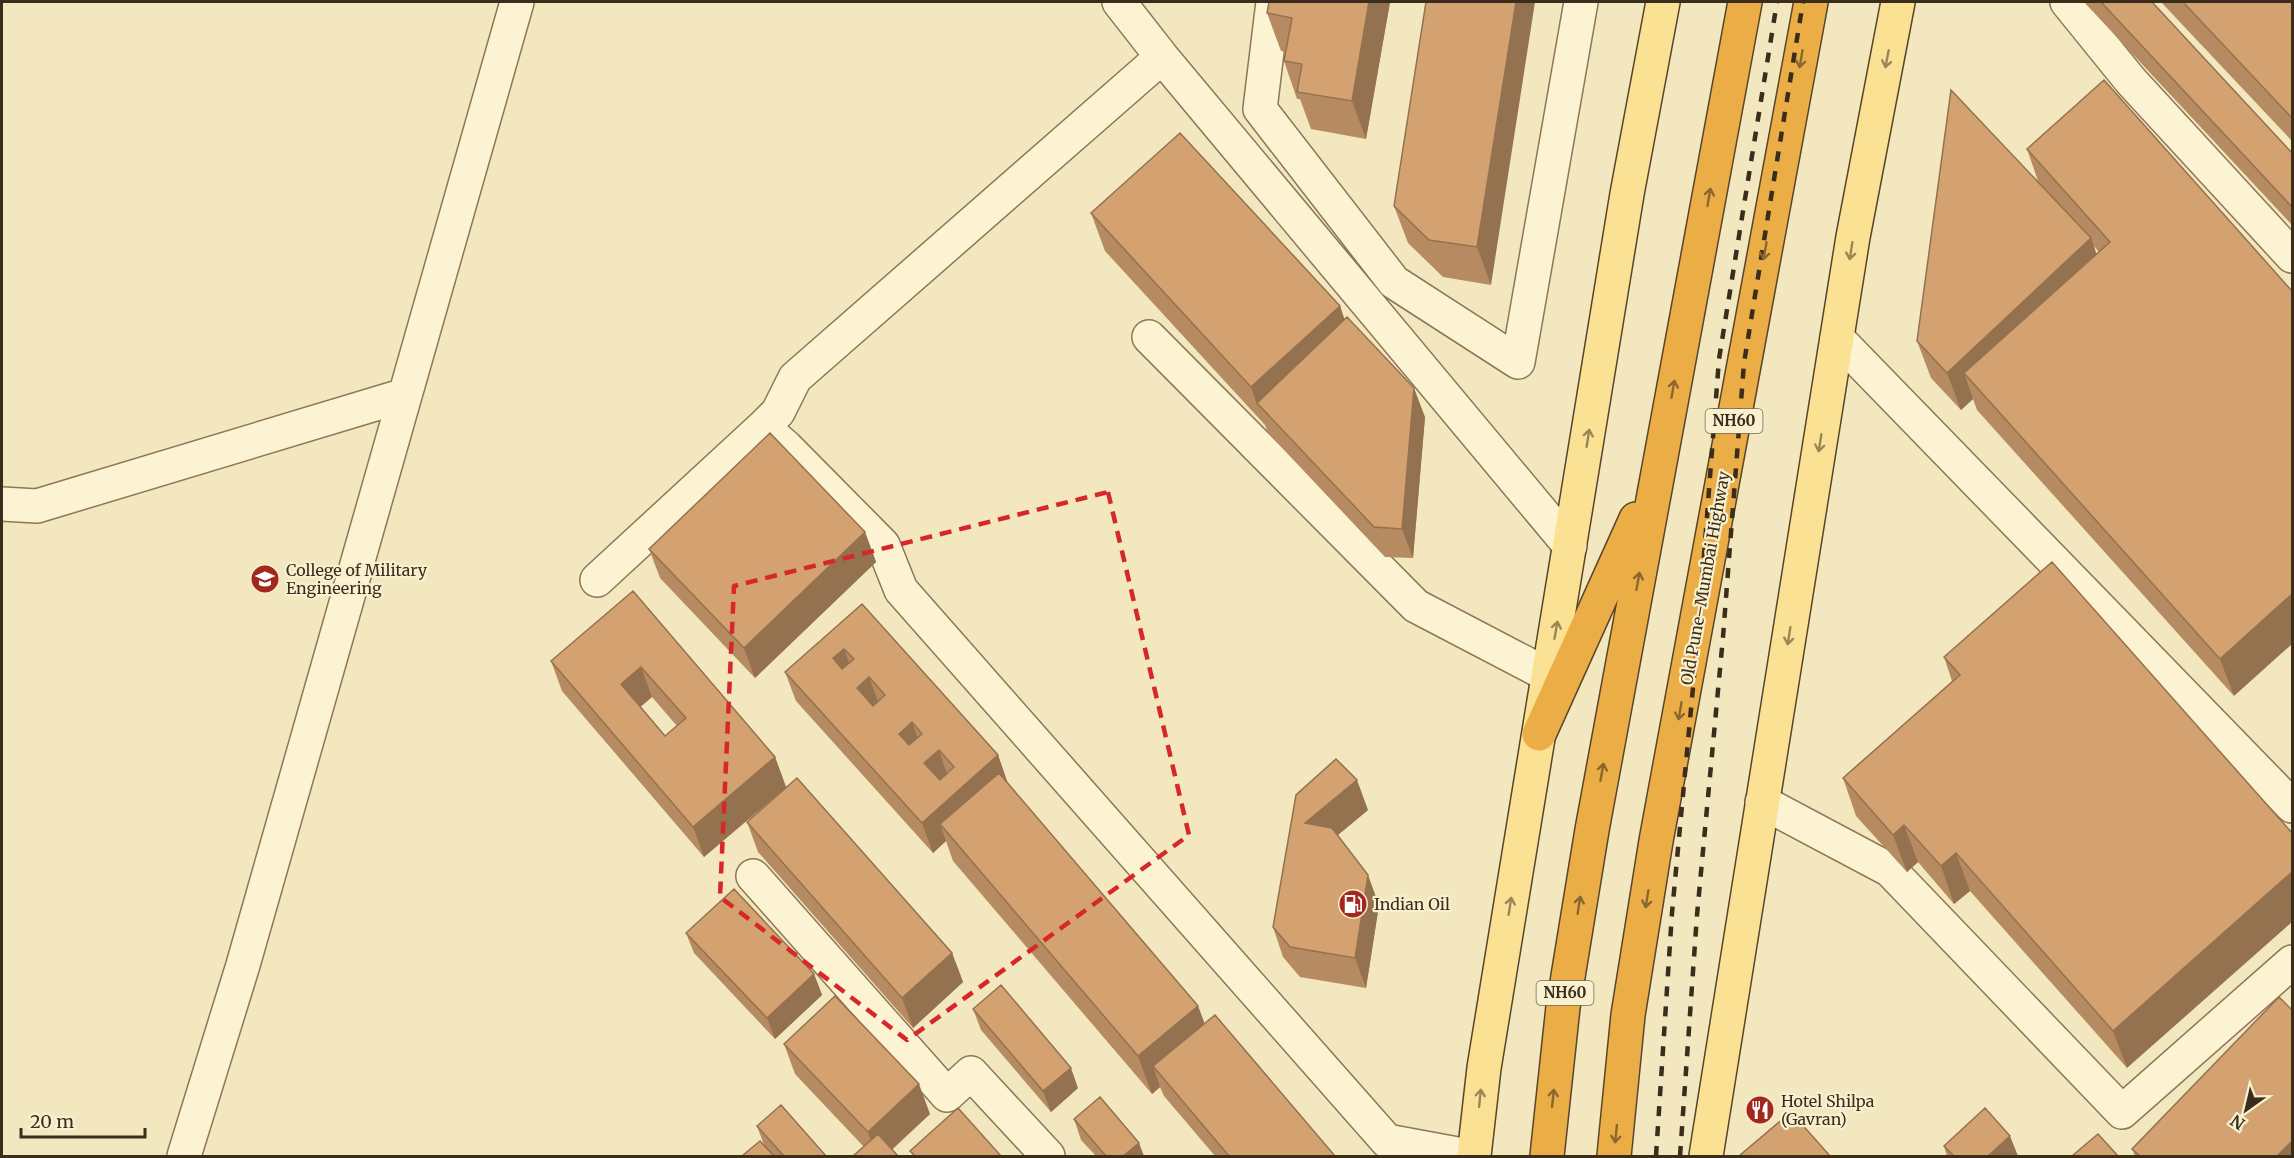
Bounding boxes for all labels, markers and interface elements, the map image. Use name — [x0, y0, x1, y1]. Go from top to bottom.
one-way arrow — [1795, 49, 1806, 68]
one-way arrow — [1881, 49, 1892, 68]
one-way arrow — [1703, 188, 1714, 207]
one-way arrow — [1759, 240, 1770, 260]
one-way arrow — [1845, 240, 1856, 260]
one-way arrow — [1668, 380, 1679, 399]
road number: NH60 — [1706, 409, 1762, 433]
one-way arrow — [1582, 429, 1593, 448]
one-way arrow — [1814, 433, 1825, 452]
street label: Old Pune–Mumbai Highway — [1676, 469, 1734, 686]
place label: College of Military Engineering — [286, 560, 428, 598]
school or university icon: College of Military Engineering — [249, 563, 281, 595]
one-way arrow — [1633, 571, 1644, 591]
one-way arrow — [1550, 621, 1561, 641]
one-way arrow — [1783, 625, 1794, 645]
one-way arrow — [1674, 701, 1685, 720]
one-way arrow — [1597, 763, 1608, 783]
fuel station icon: Indian Oil — [1337, 888, 1369, 920]
one-way arrow — [1641, 888, 1652, 908]
place label: Indian Oil — [1374, 894, 1450, 914]
one-way arrow — [1505, 896, 1516, 916]
one-way arrow — [1574, 896, 1585, 915]
road number: NH60 — [1536, 981, 1594, 1005]
north arrow — [2216, 1080, 2276, 1140]
one-way arrow — [1475, 1089, 1486, 1109]
one-way arrow — [1548, 1089, 1559, 1109]
place label: Hotel Shilpa (Gavran) — [1781, 1091, 1875, 1129]
restaurant icon: Hotel Shilpa (Gavran) — [1744, 1094, 1776, 1126]
scale bar — [21, 1101, 146, 1139]
text: 20 m — [30, 1110, 74, 1133]
text: N — [2226, 1110, 2248, 1134]
one-way arrow — [1610, 1123, 1621, 1143]

